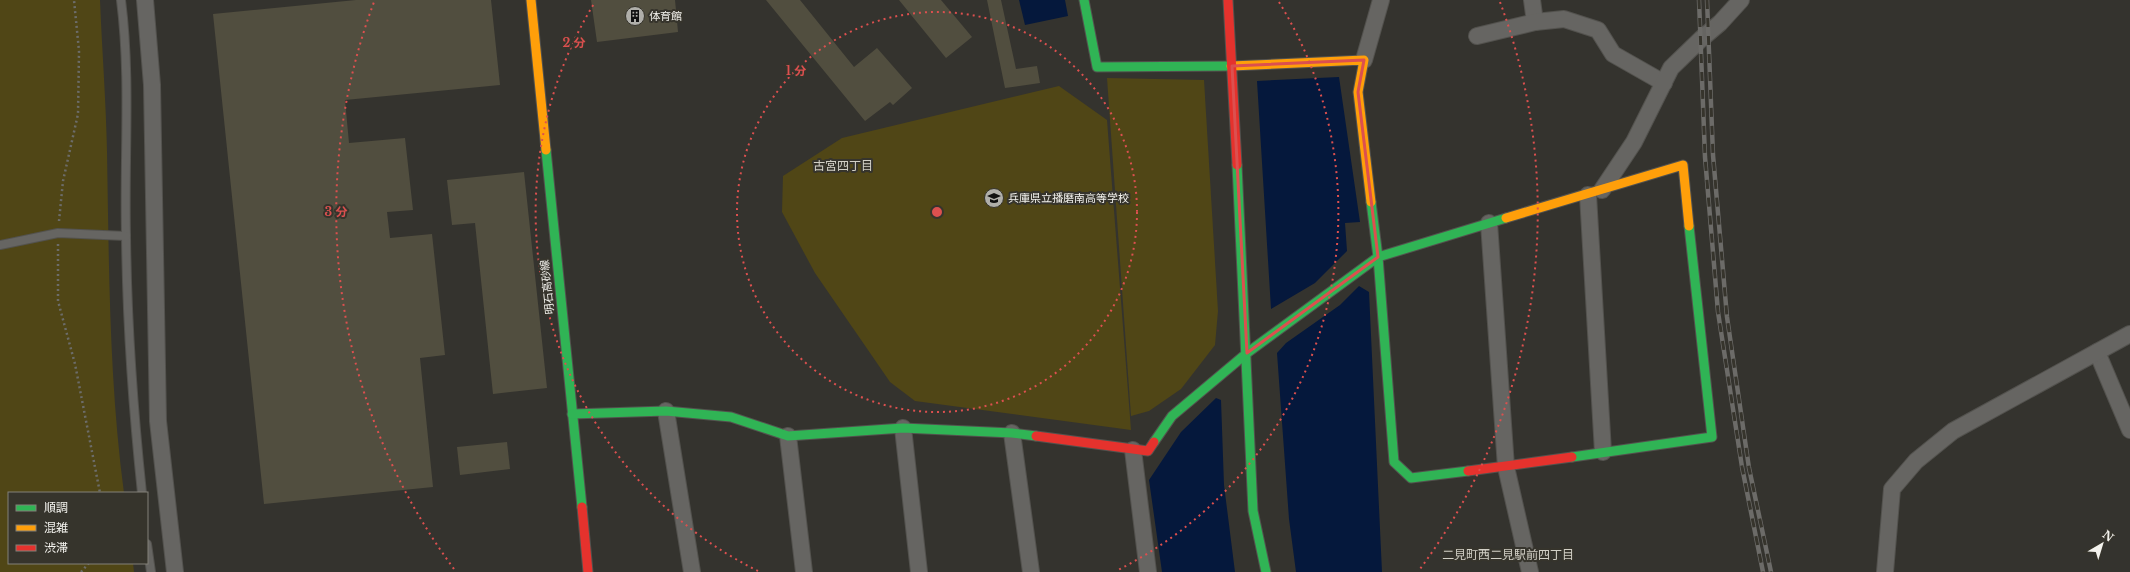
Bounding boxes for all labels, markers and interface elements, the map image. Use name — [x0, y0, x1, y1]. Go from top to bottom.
building icon: 体育館 — [624, 5, 646, 27]
place label: 体育館 — [649, 9, 682, 23]
text: 2 分 — [562, 35, 586, 50]
text: 1 分 — [786, 63, 806, 78]
district label: 古宮四丁目 — [813, 158, 873, 173]
school or university icon: 兵庫県立播磨南高等学校 — [983, 187, 1005, 209]
place label: 兵庫県立播磨南高等学校 — [1008, 191, 1129, 205]
text: 3 分 — [325, 204, 347, 219]
centre of rings — [930, 205, 944, 219]
street label: 明石高砂線 — [537, 259, 557, 315]
legend — [8, 492, 148, 564]
text: 順調 — [44, 500, 68, 515]
text: 混雑 — [44, 520, 68, 535]
north arrow — [2082, 524, 2122, 564]
text: N — [2100, 527, 2117, 545]
text: 渋滞 — [44, 540, 68, 555]
district label: 二見町西二見駅前四丁目 — [1442, 547, 1574, 562]

